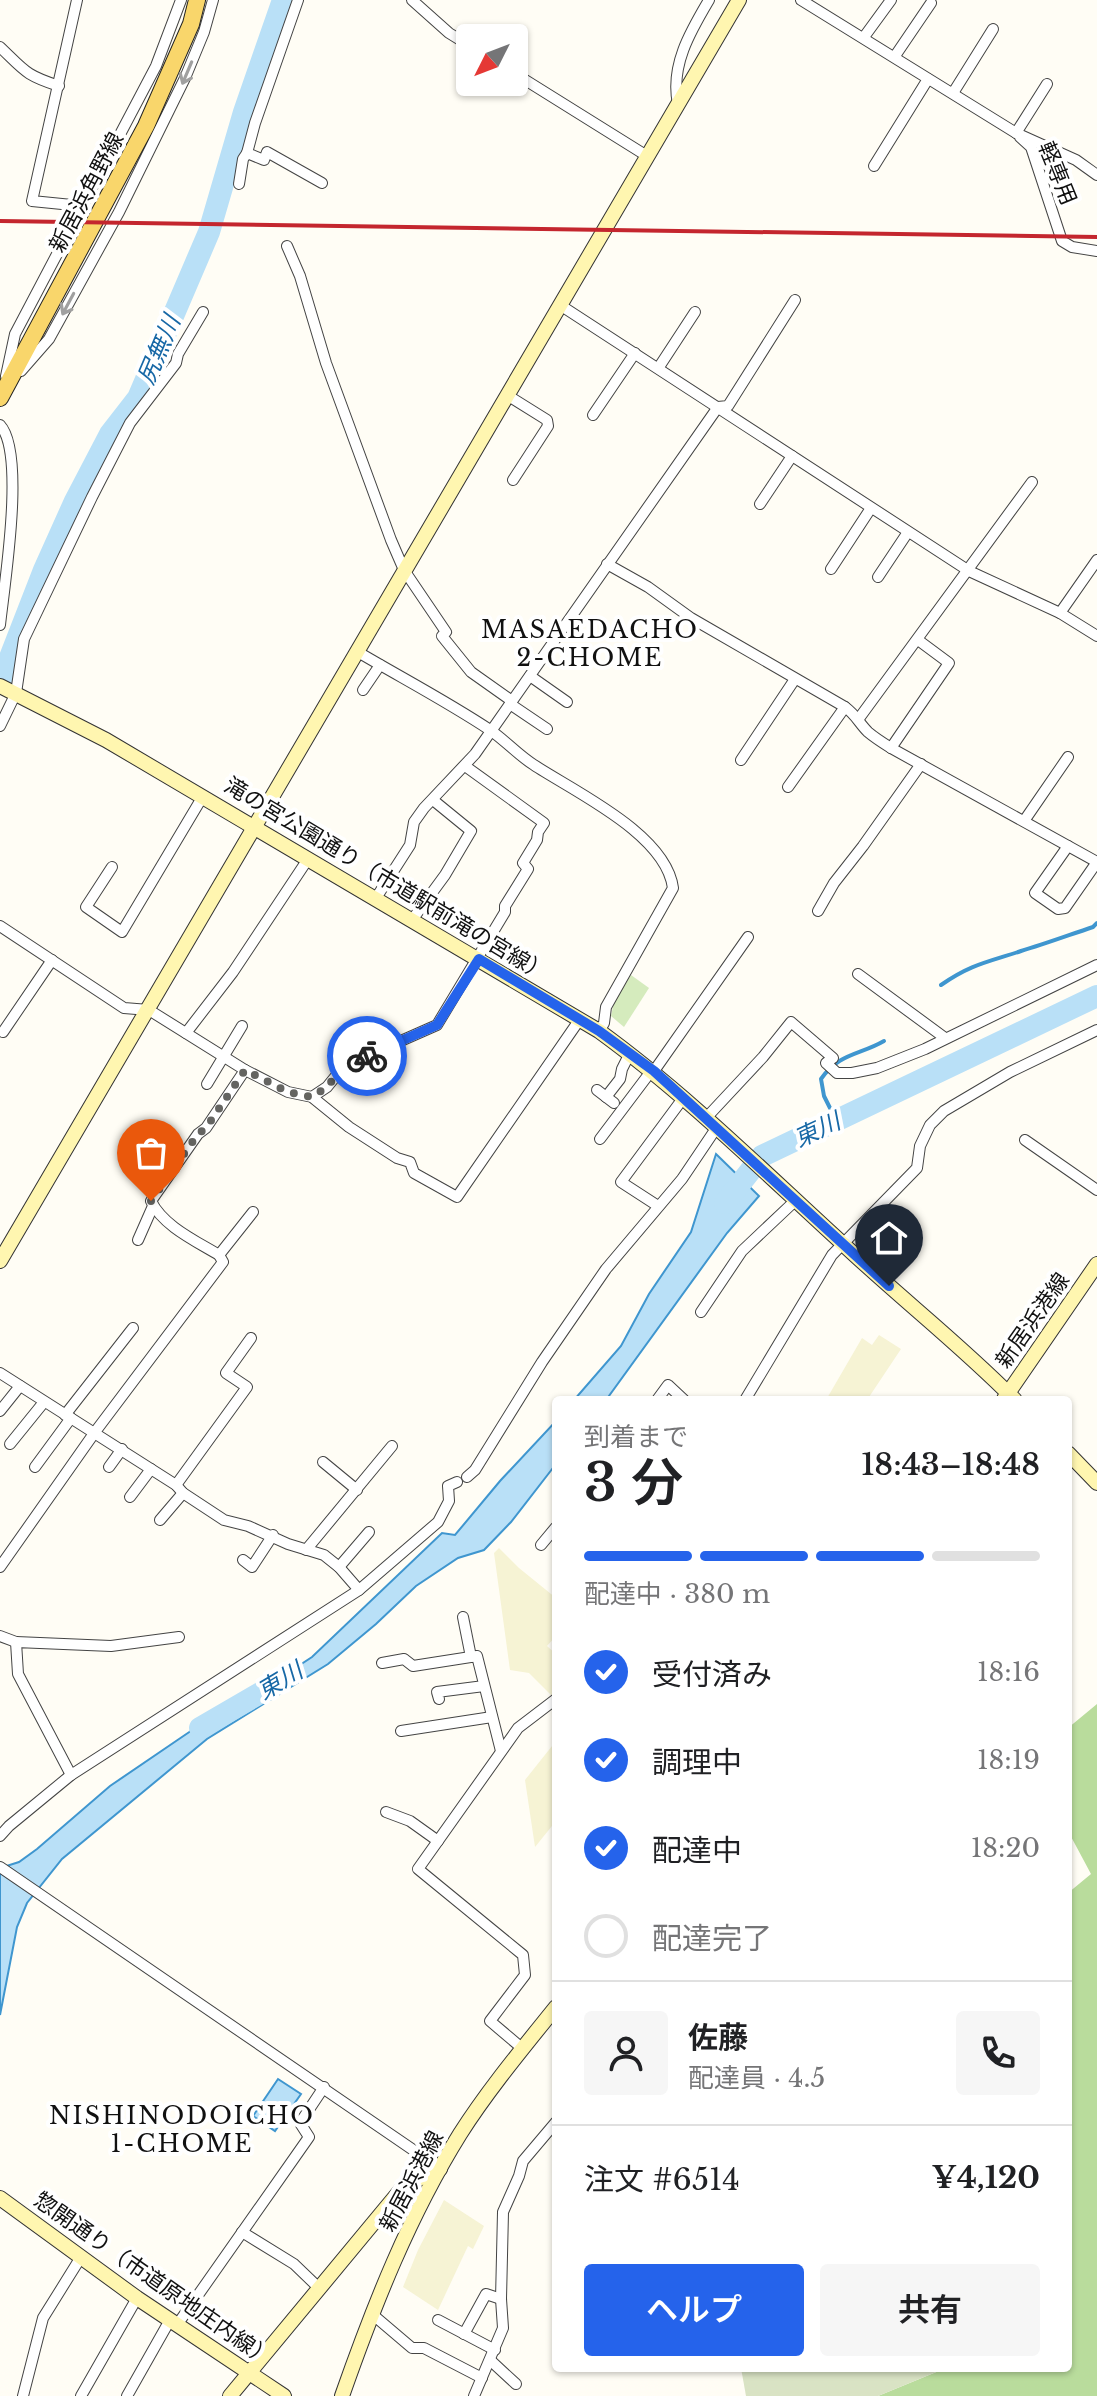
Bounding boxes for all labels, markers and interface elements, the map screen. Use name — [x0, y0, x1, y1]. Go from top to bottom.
north arrow — [456, 24, 528, 96]
map controls — [456, 24, 528, 96]
one-way arrow — [178, 60, 193, 85]
street label: 新居浜角野線 — [44, 128, 129, 257]
street label: 軽専用 — [1033, 138, 1082, 209]
one-way arrow — [59, 292, 75, 316]
water label: 尻無川 — [131, 308, 187, 389]
district label: MASAEDACHO 2-CHOME — [481, 615, 699, 672]
street label: 滝の宮公園通り（市道駅前滝の宮線） — [219, 772, 554, 987]
courier — [327, 1016, 407, 1096]
icon: bike — [345, 1034, 389, 1078]
water label: 東川 — [789, 1105, 847, 1153]
pin — [117, 1119, 185, 1201]
icon: bag — [129, 1131, 173, 1175]
pin — [855, 1204, 923, 1286]
icon: home — [867, 1216, 911, 1260]
street label: 新居浜港線 — [990, 1267, 1075, 1373]
text: 到着まで — [584, 1421, 688, 1453]
text: 18:43–18:48 — [861, 1446, 1040, 1483]
text: 3 分 — [584, 1451, 683, 1515]
text: 配達中 · 380 m — [584, 1578, 770, 1610]
icon: check — [584, 1650, 628, 1694]
water label: 東川 — [252, 1654, 310, 1705]
text: 受付済み — [652, 1656, 772, 1693]
text: 18:16 — [977, 1656, 1040, 1688]
icon: check — [584, 1738, 628, 1782]
text: 調理中 — [652, 1744, 742, 1781]
text: 18:19 — [977, 1744, 1040, 1776]
icon: check — [584, 1826, 628, 1870]
text: 配達中 — [652, 1832, 742, 1869]
text: 18:20 — [971, 1832, 1040, 1864]
text: 配達完了 — [652, 1920, 772, 1957]
button: person — [584, 2011, 668, 2095]
button: phone — [956, 2011, 1040, 2095]
text: 佐藤 — [688, 2019, 748, 2056]
text: 配達員 · 4.5 — [688, 2062, 825, 2094]
district label: NISHINODOICHO 1-CHOME — [49, 2101, 315, 2158]
street label: 新居浜港線 — [374, 2126, 449, 2236]
text: ¥4,120 — [931, 2159, 1040, 2196]
text: 注文 #6514 — [584, 2161, 740, 2198]
street label: 惣開通り（市道原地庄内線） — [29, 2186, 279, 2372]
button: ヘルプ — [584, 2264, 804, 2356]
button: 共有 — [820, 2264, 1040, 2356]

